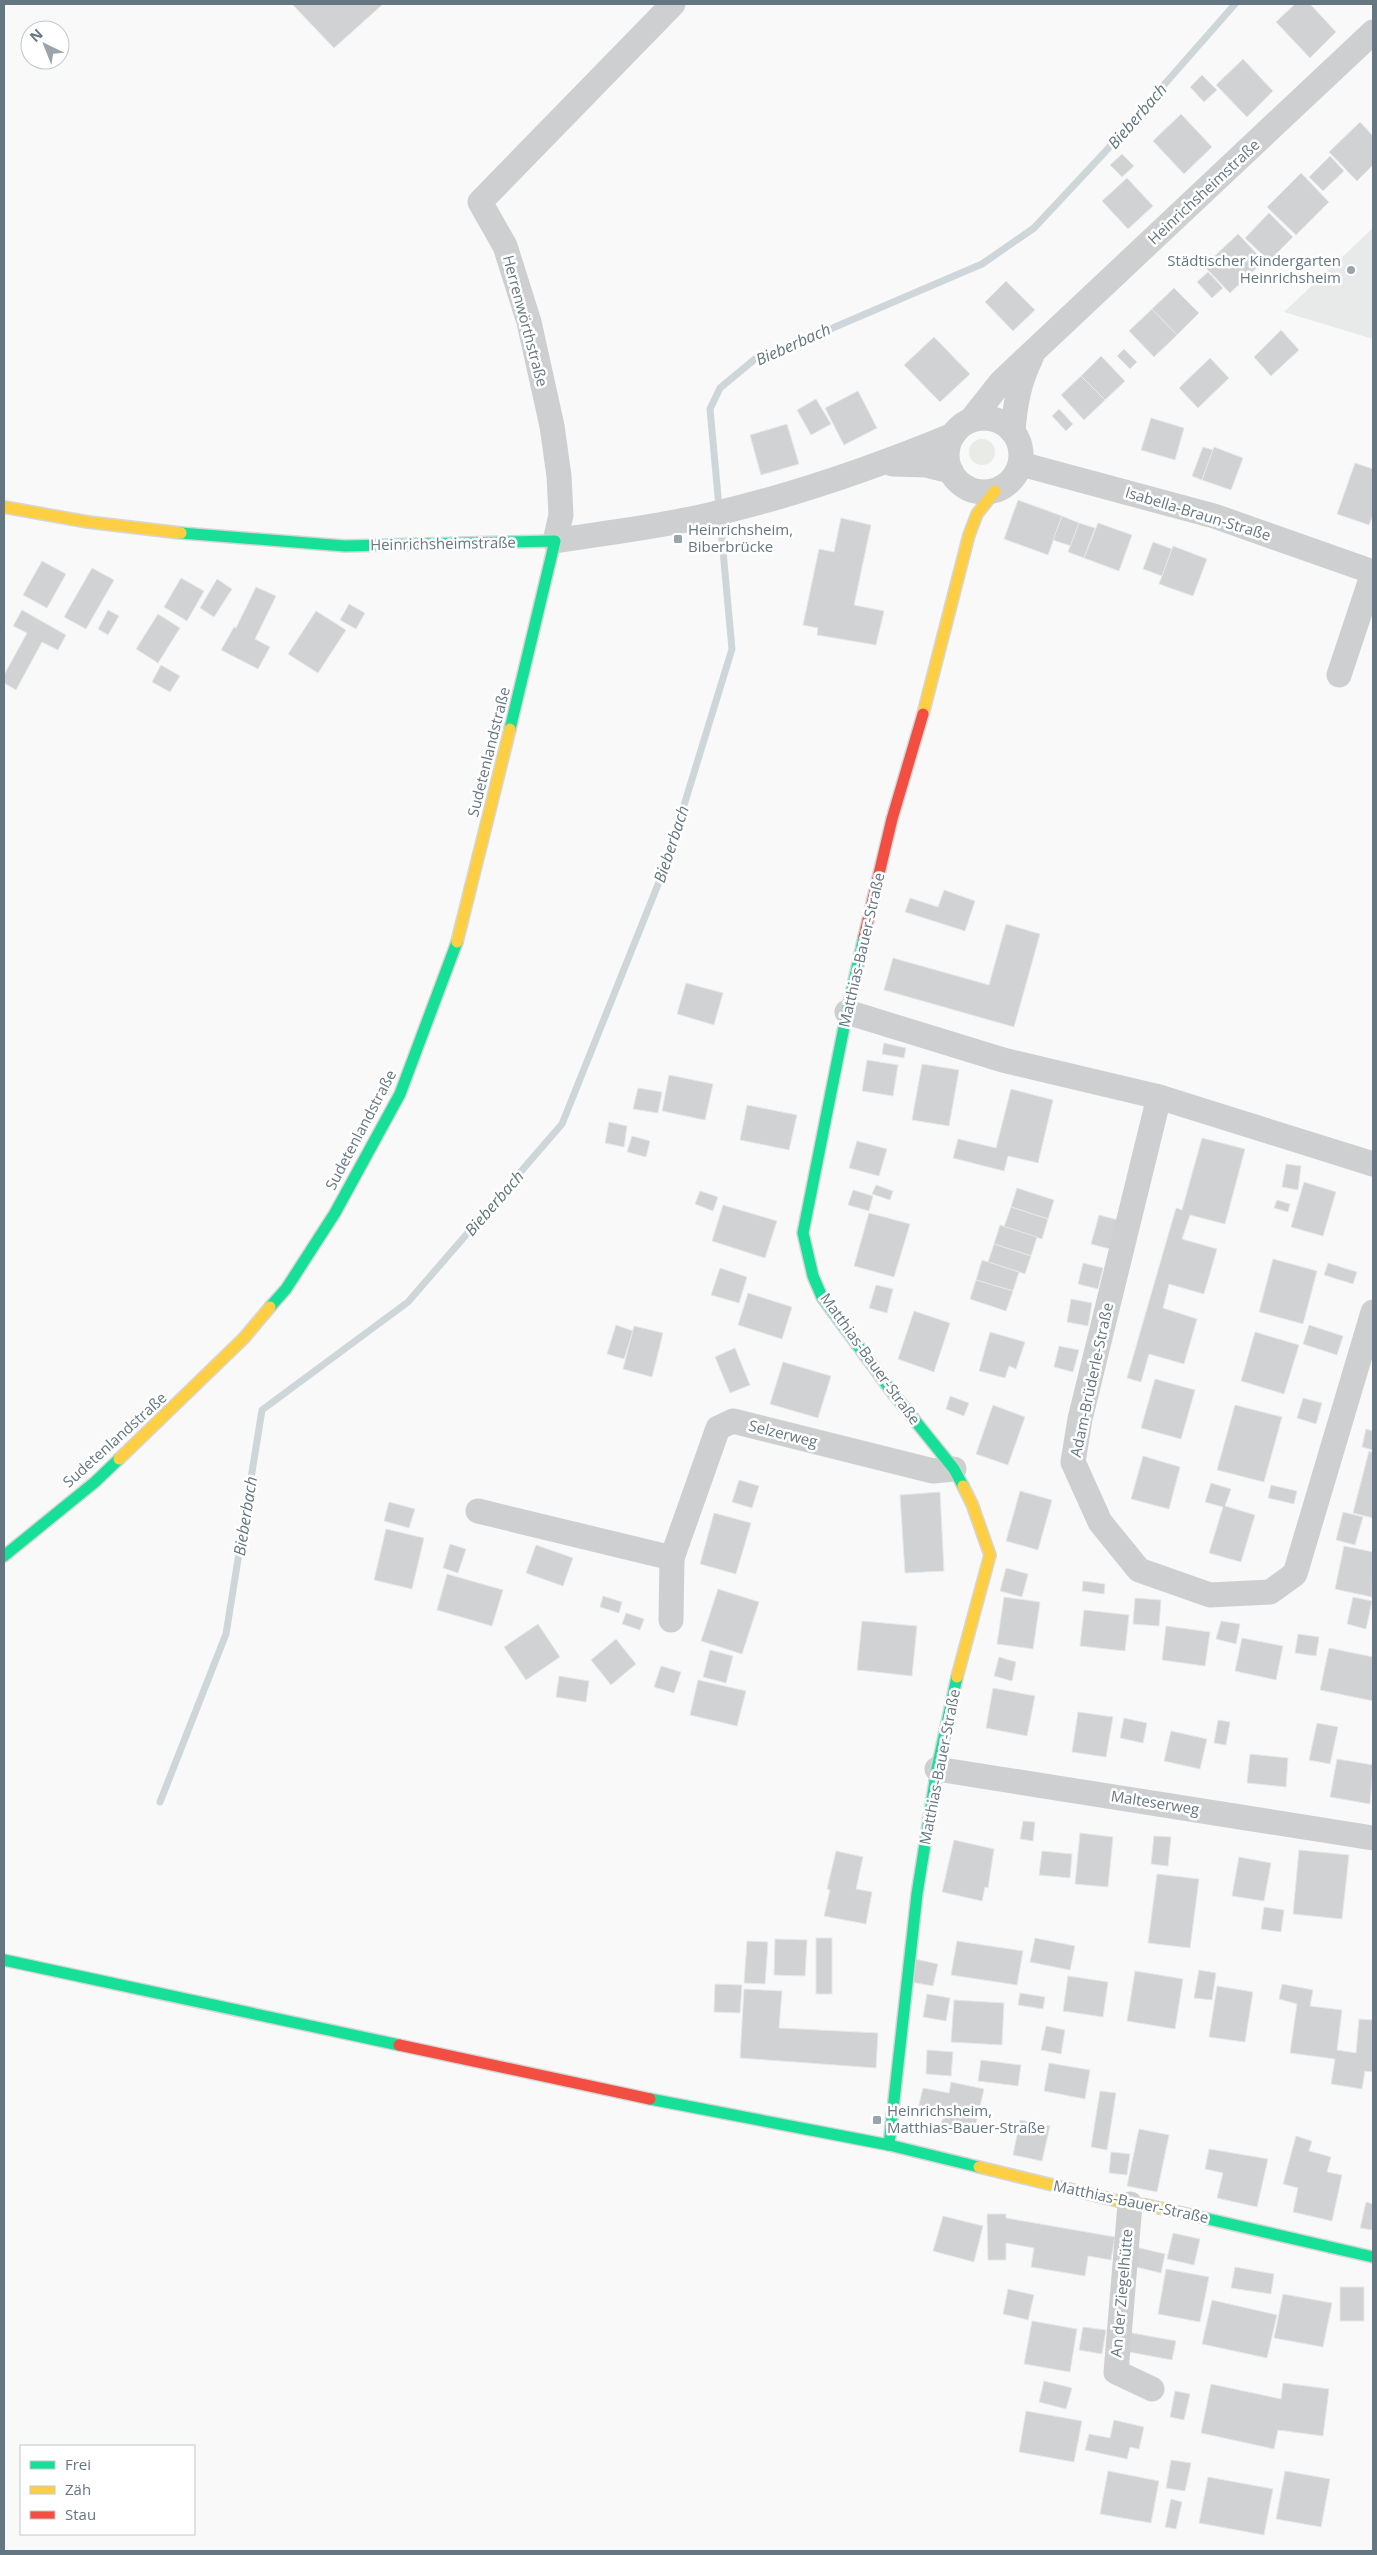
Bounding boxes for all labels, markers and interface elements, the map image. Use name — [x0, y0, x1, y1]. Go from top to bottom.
north arrow — [20, 20, 70, 70]
text: N — [25, 24, 46, 46]
water label: Bieberbach — [1102, 79, 1172, 153]
street label: Heinrichsheimstraße — [1143, 134, 1264, 248]
place label: Städtischer Kindergarten Heinrichsheim — [1167, 250, 1341, 287]
street label: Herrenwörthstraße — [499, 253, 553, 389]
marker: Städtischer Kindergarten Heinrichsheim — [1345, 264, 1357, 276]
water label: Bieberbach — [752, 318, 834, 370]
street label: Isabella-Braun-Straße — [1123, 481, 1274, 545]
place label: Heinrichsheim, Biberbrücke — [688, 519, 793, 556]
street label: Heinrichsheimstraße — [370, 532, 516, 554]
marker: Heinrichsheim, Biberbrücke — [672, 533, 684, 545]
street label: Sudetenlandstraße — [462, 685, 514, 819]
water label: Bieberbach — [648, 803, 694, 885]
street label: Matthias-Bauer-Straße — [833, 870, 889, 1029]
street label: Sudetenlandstraße — [320, 1066, 400, 1193]
water label: Bieberbach — [459, 1166, 529, 1240]
street label: Matthias-Bauer-Straße — [816, 1289, 925, 1428]
street label: Adam-Brüderle-Straße — [1065, 1301, 1117, 1459]
street label: Sudetenlandstraße — [58, 1387, 171, 1491]
street label: Selzerweg — [747, 1415, 820, 1451]
water label: Bieberbach — [228, 1475, 262, 1557]
street label: Matthias-Bauer-Straße — [914, 1687, 964, 1846]
street label: Malteserweg — [1110, 1785, 1201, 1819]
place label: Heinrichsheim, Matthias-Bauer-Straße — [887, 2100, 1045, 2137]
marker: Heinrichsheim, Matthias-Bauer-Straße — [871, 2114, 883, 2126]
street label: Matthias-Bauer-Straße — [1052, 2175, 1211, 2227]
street label: An der Ziegelhütte — [1105, 2228, 1137, 2358]
legend — [20, 2445, 195, 2535]
text: Frei — [65, 2454, 91, 2474]
text: Zäh — [65, 2479, 91, 2499]
text: Stau — [65, 2504, 96, 2524]

